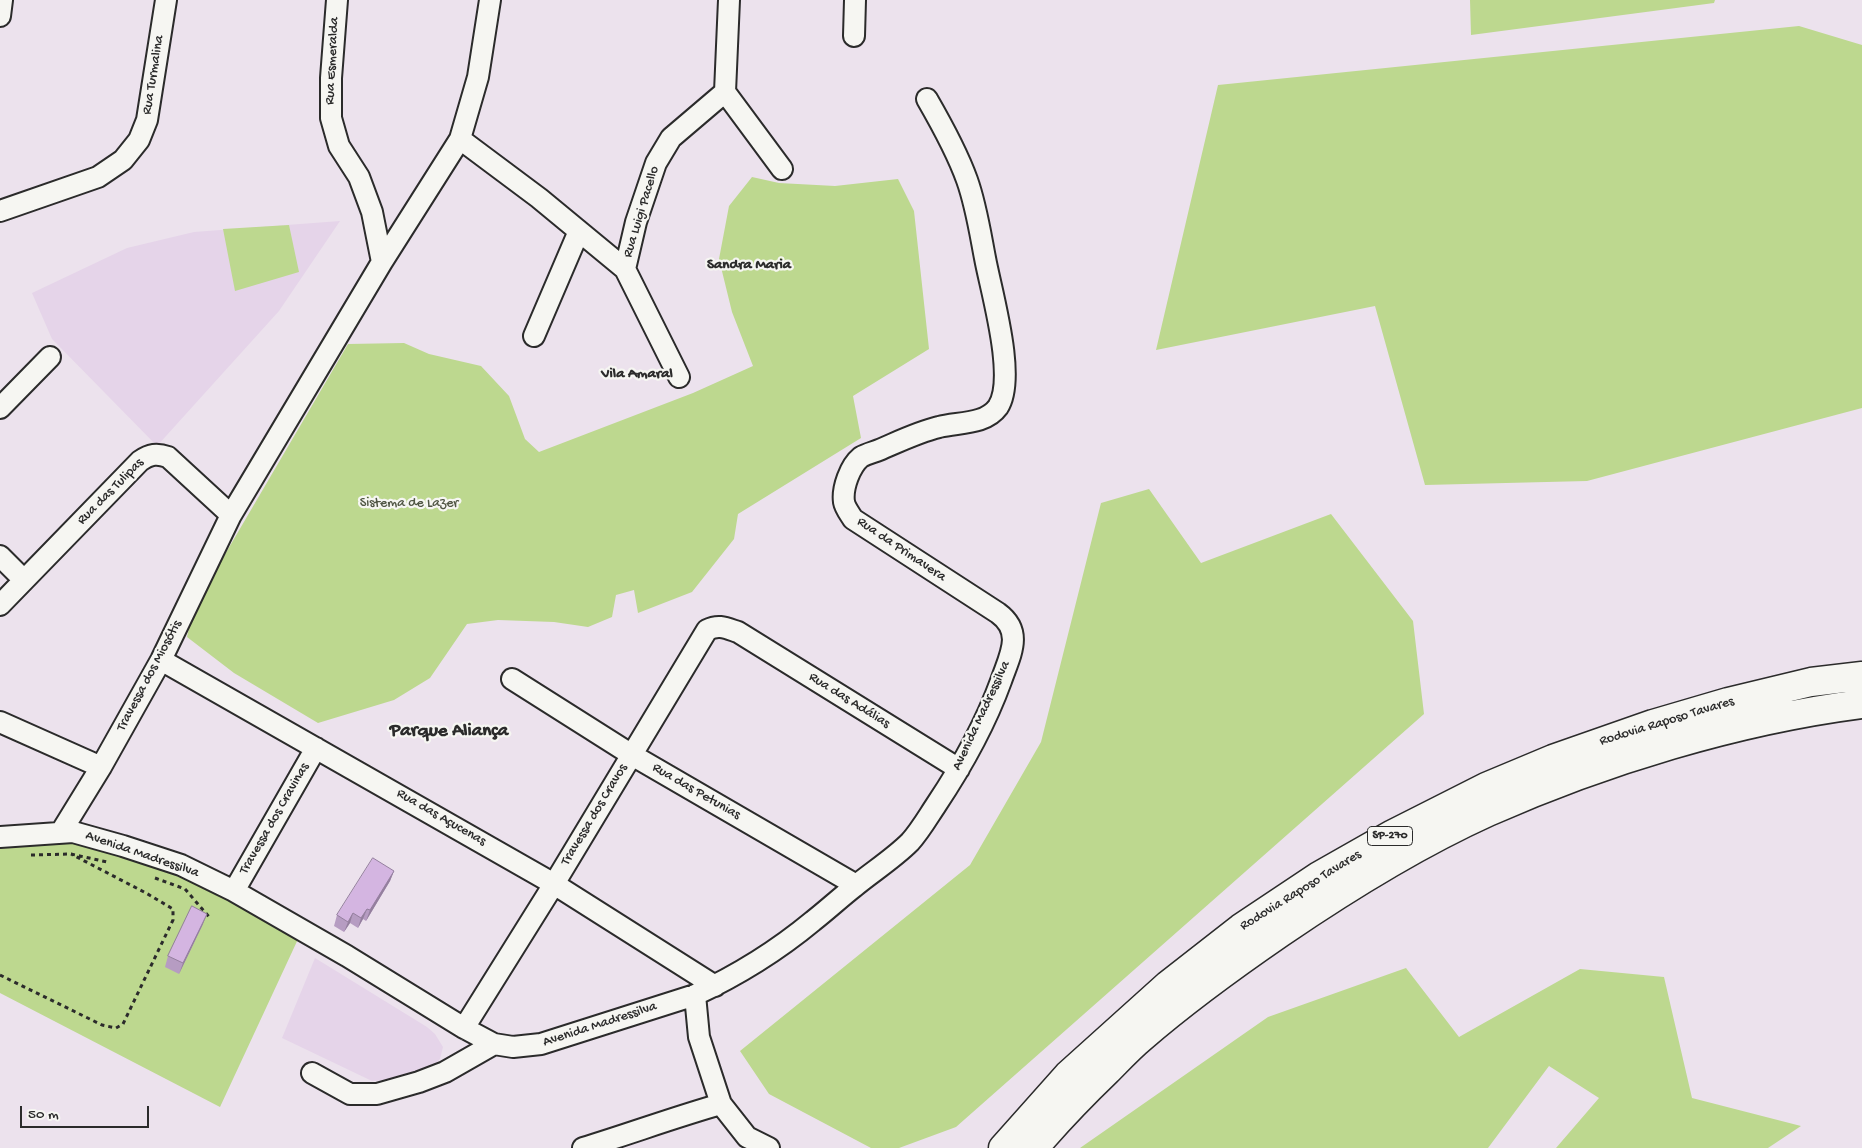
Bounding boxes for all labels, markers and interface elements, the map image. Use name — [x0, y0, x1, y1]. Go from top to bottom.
street label: Rua Esmeralda — [322, 17, 344, 105]
street label: Rua Turmalina — [139, 34, 169, 116]
street label: Rua Luigi Pacello — [620, 164, 664, 260]
district label: Sandra Maria — [707, 257, 791, 275]
district label: Vila Amaral — [601, 366, 673, 384]
street label: Rua das Tulipas — [74, 455, 148, 529]
park label: Sistema de Lazer — [360, 496, 458, 512]
street label: Rua da Primavera — [853, 514, 949, 586]
street label: Travessa dos Miosótis — [114, 618, 186, 734]
street label: Avenida Madressilva — [949, 659, 1015, 773]
street label: Rua das Adálias — [805, 669, 893, 733]
street label: Rodovia Raposo Tavares — [1598, 694, 1736, 750]
district label: Parque Aliança — [390, 721, 508, 743]
street label: Travessa dos Cravinas — [236, 760, 314, 878]
street label: Rua das Petunias — [649, 760, 743, 824]
street label: Travessa dos Cravos — [558, 761, 632, 869]
street label: Rua das Açucenas — [393, 786, 489, 850]
road number: SP-270 — [1368, 826, 1412, 846]
street label: Avenida Madressilva — [83, 828, 201, 882]
street label: Rodovia Raposo Tavares — [1237, 847, 1365, 935]
street label: Avenida Madressilva — [541, 999, 659, 1051]
scale bar — [22, 1096, 151, 1128]
text: 50 m — [28, 1106, 59, 1124]

